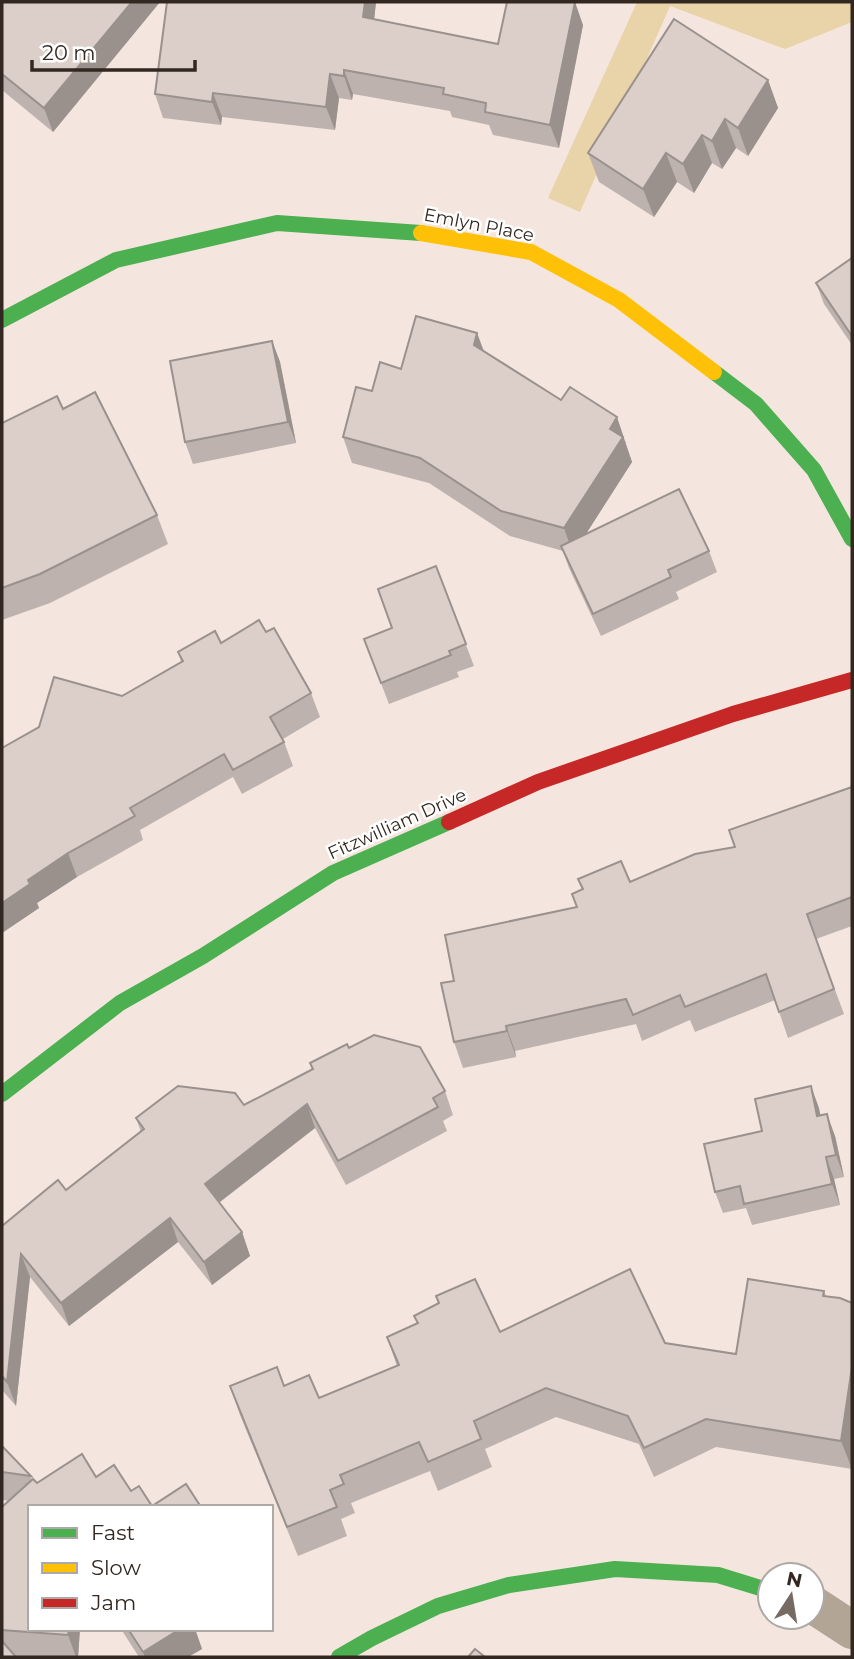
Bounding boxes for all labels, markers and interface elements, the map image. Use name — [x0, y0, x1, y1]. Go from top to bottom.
scale bar — [32, 28, 194, 72]
text: 20 m — [42, 40, 96, 65]
street label: Emlyn Place — [422, 204, 536, 246]
street label: Fitzwilliam Drive — [324, 784, 470, 864]
legend — [28, 1505, 273, 1631]
text: Fast — [91, 1520, 135, 1545]
text: Slow — [91, 1555, 141, 1580]
north arrow — [756, 1561, 826, 1631]
text: N — [785, 1567, 804, 1593]
text: Jam — [90, 1590, 136, 1615]

